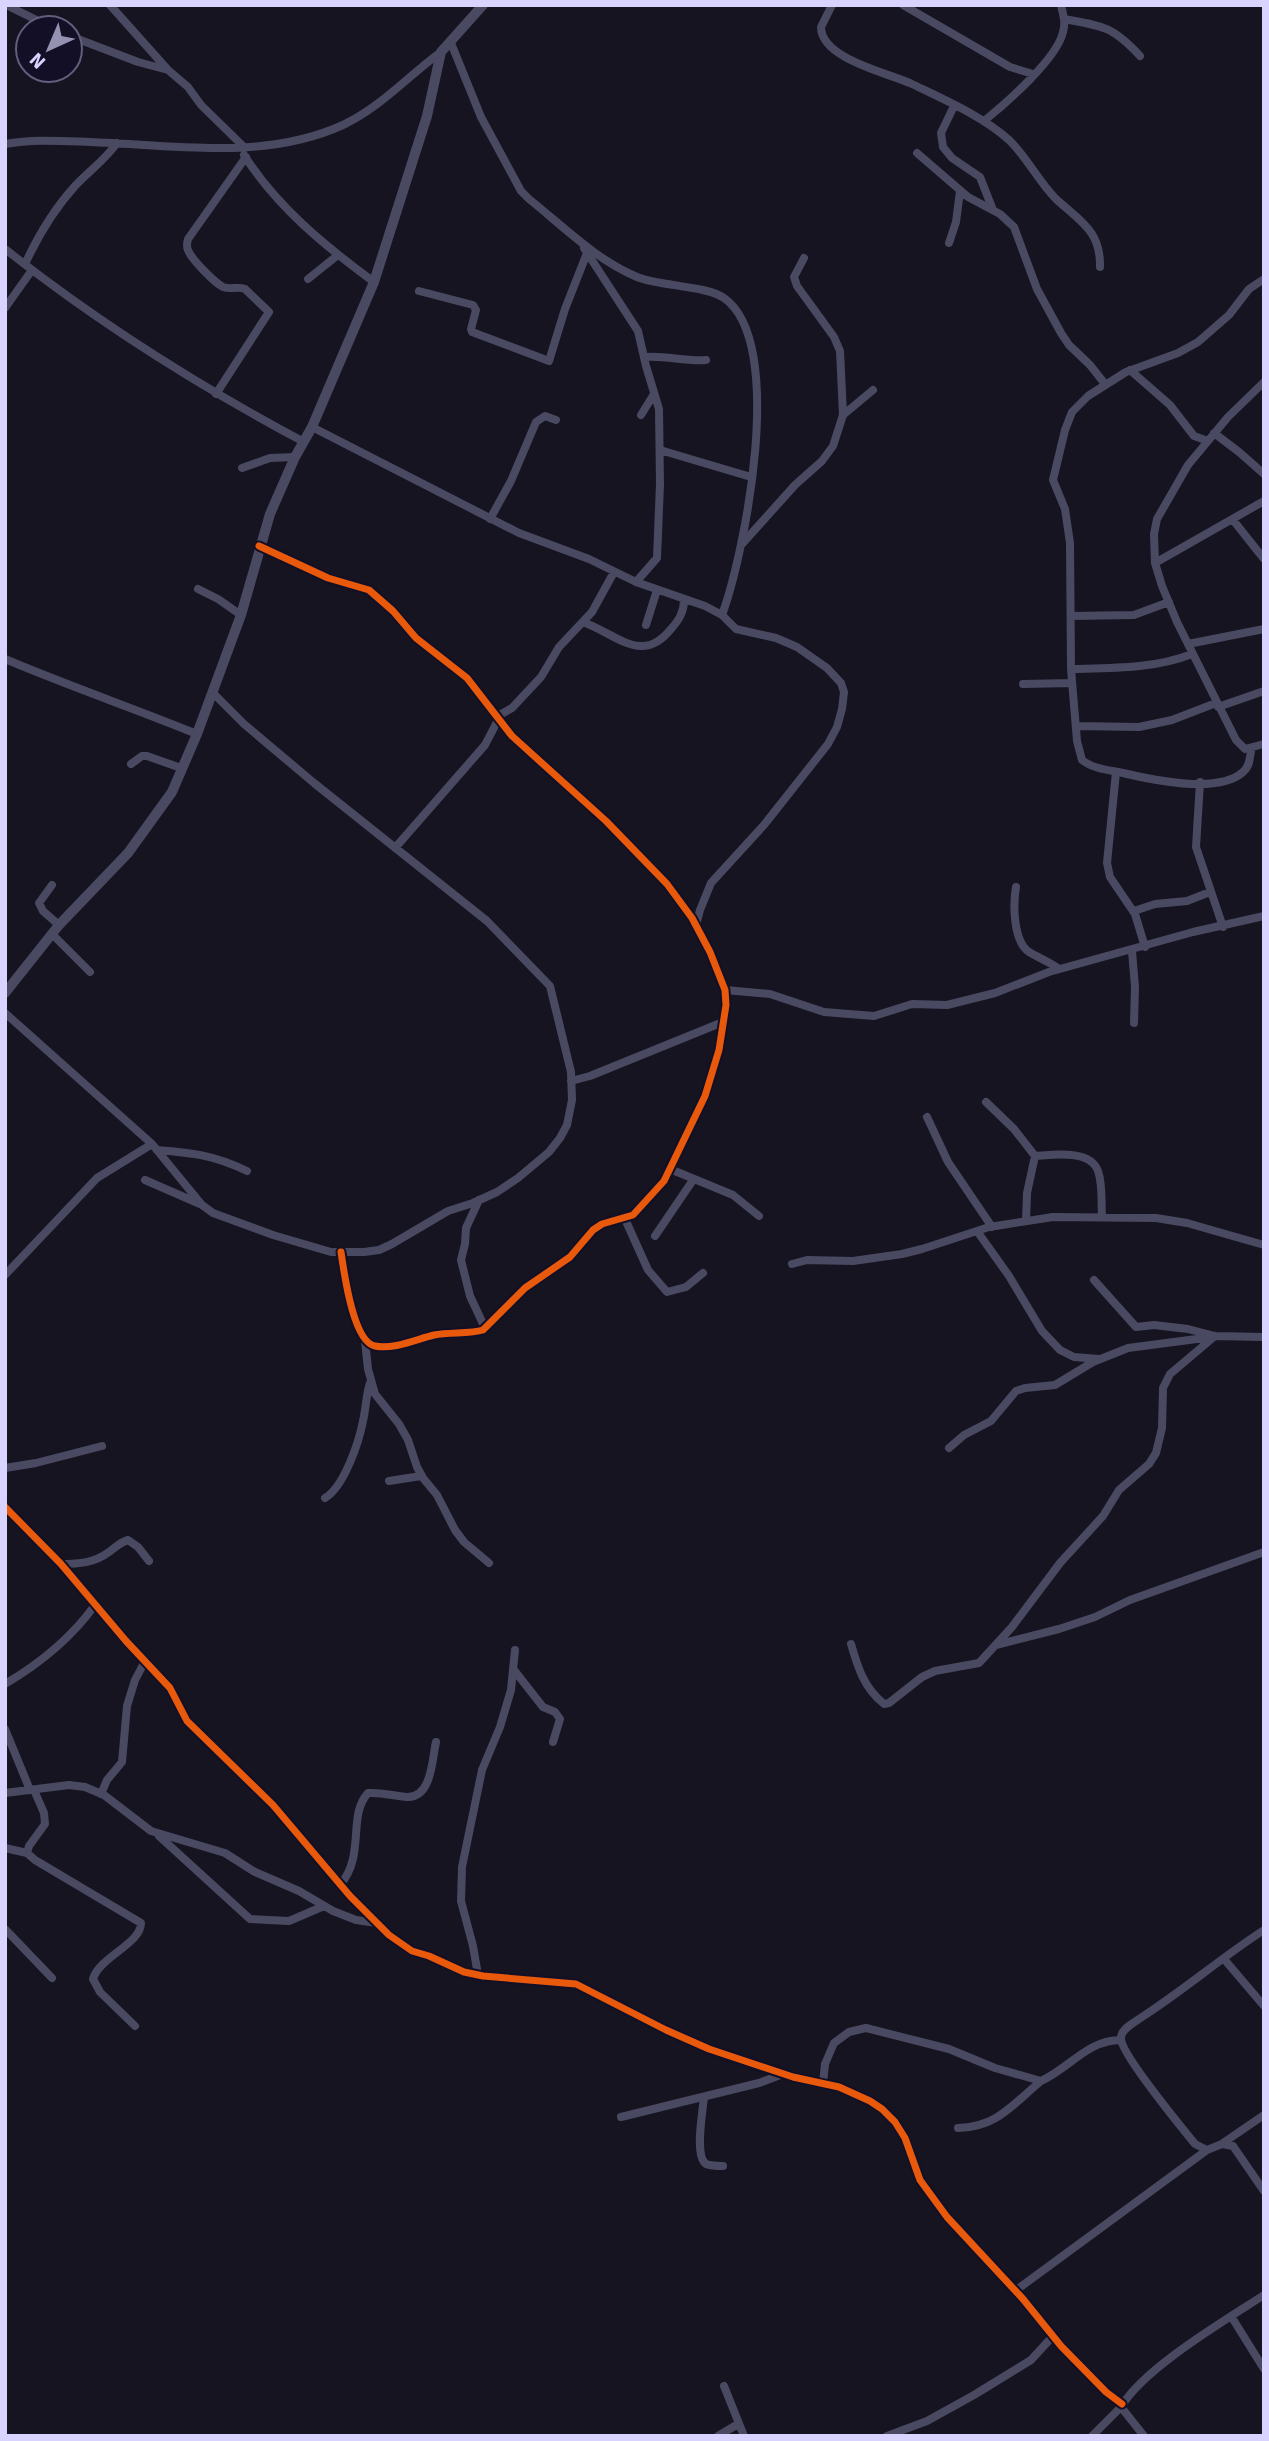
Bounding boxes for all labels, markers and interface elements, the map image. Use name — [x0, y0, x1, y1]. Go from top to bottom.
north arrow — [14, 14, 84, 84]
text: N — [25, 47, 51, 74]

